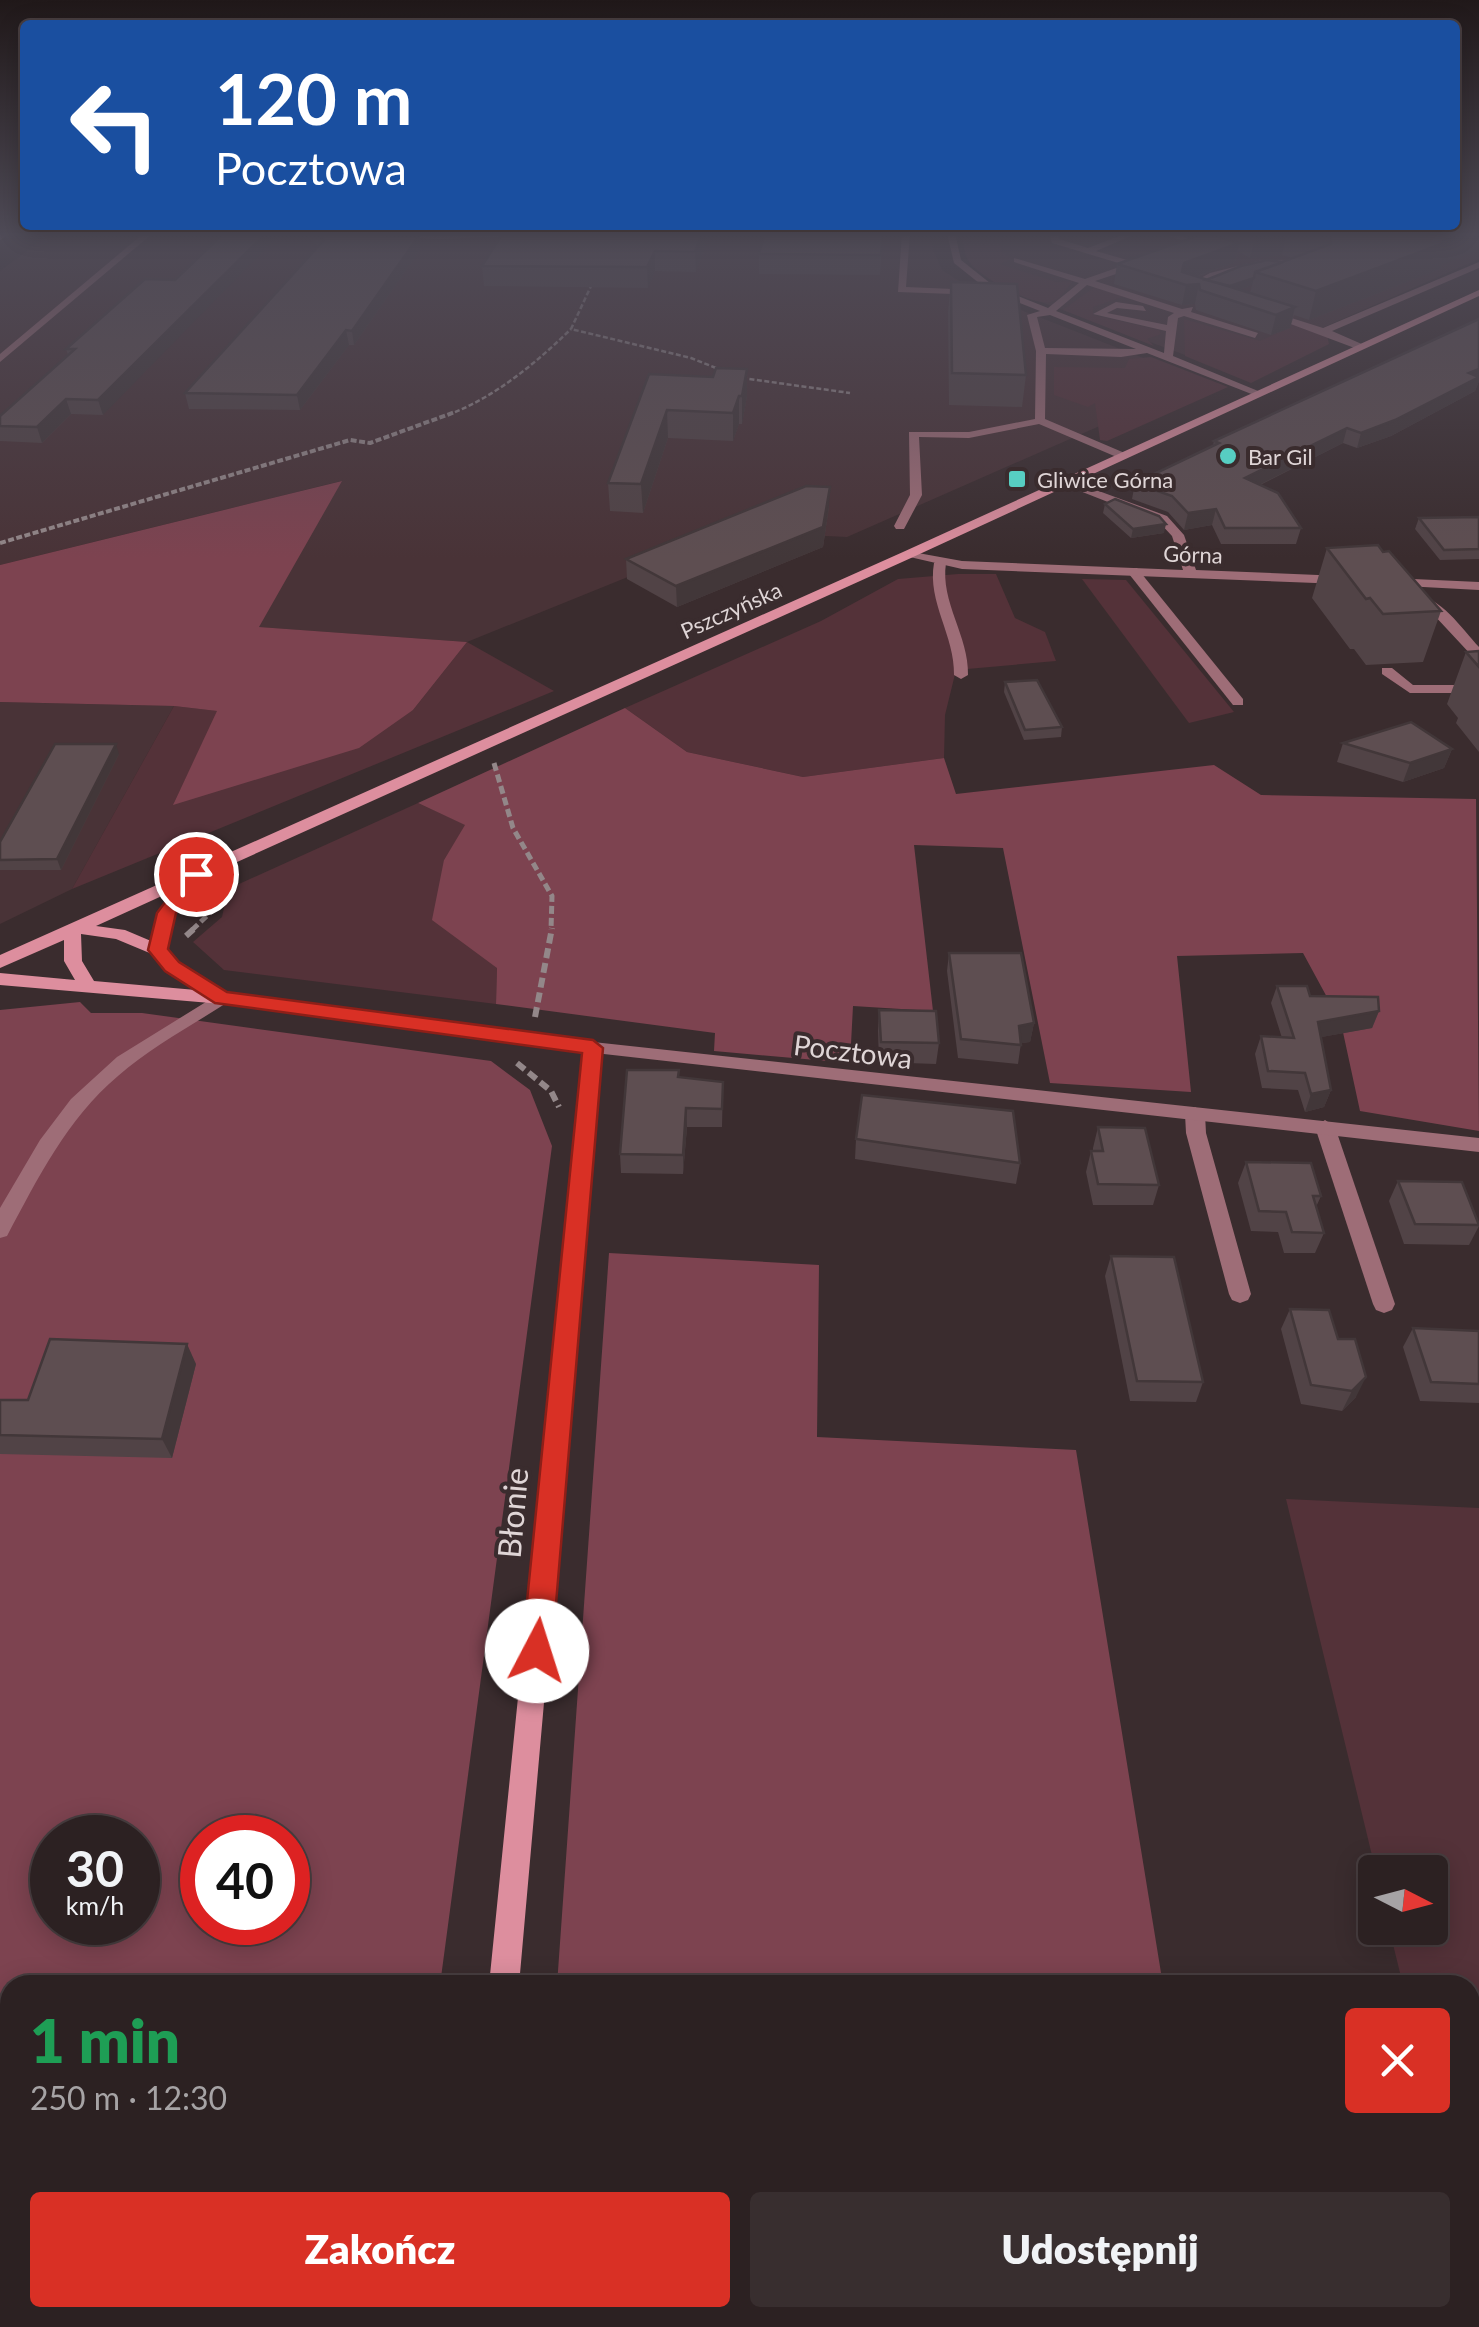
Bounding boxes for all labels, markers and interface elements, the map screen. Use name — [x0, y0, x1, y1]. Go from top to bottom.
text: 120 m — [215, 56, 412, 140]
icon: left — [50, 60, 180, 190]
text: Pocztowa — [215, 141, 407, 195]
place label: Bar Gil — [1248, 443, 1313, 470]
marker: Bar Gil — [1217, 445, 1239, 467]
place label: Gliwice Górna — [1037, 466, 1173, 493]
marker: Gliwice Górna — [1006, 468, 1028, 490]
street label: Górna — [1163, 539, 1223, 569]
street label: Pszczyńska — [676, 576, 786, 644]
pin — [154, 832, 239, 917]
icon: arrive — [169, 847, 224, 902]
street label: Pocztowa — [792, 1027, 914, 1075]
street label: Błonie — [489, 1466, 535, 1560]
position arrow — [485, 1599, 589, 1703]
speed limit sign: 40 — [180, 1815, 310, 1945]
text: 30 — [66, 1838, 124, 1898]
north arrow — [1358, 1855, 1448, 1945]
map controls — [1358, 1855, 1448, 1945]
text: km/h — [66, 1890, 124, 1920]
text: 1 min — [30, 2004, 180, 2076]
button: close — [1345, 2008, 1450, 2113]
text: 250 m · 12:30 — [30, 2078, 227, 2117]
button: Zakończ — [30, 2192, 730, 2307]
button: Udostępnij — [750, 2192, 1450, 2307]

